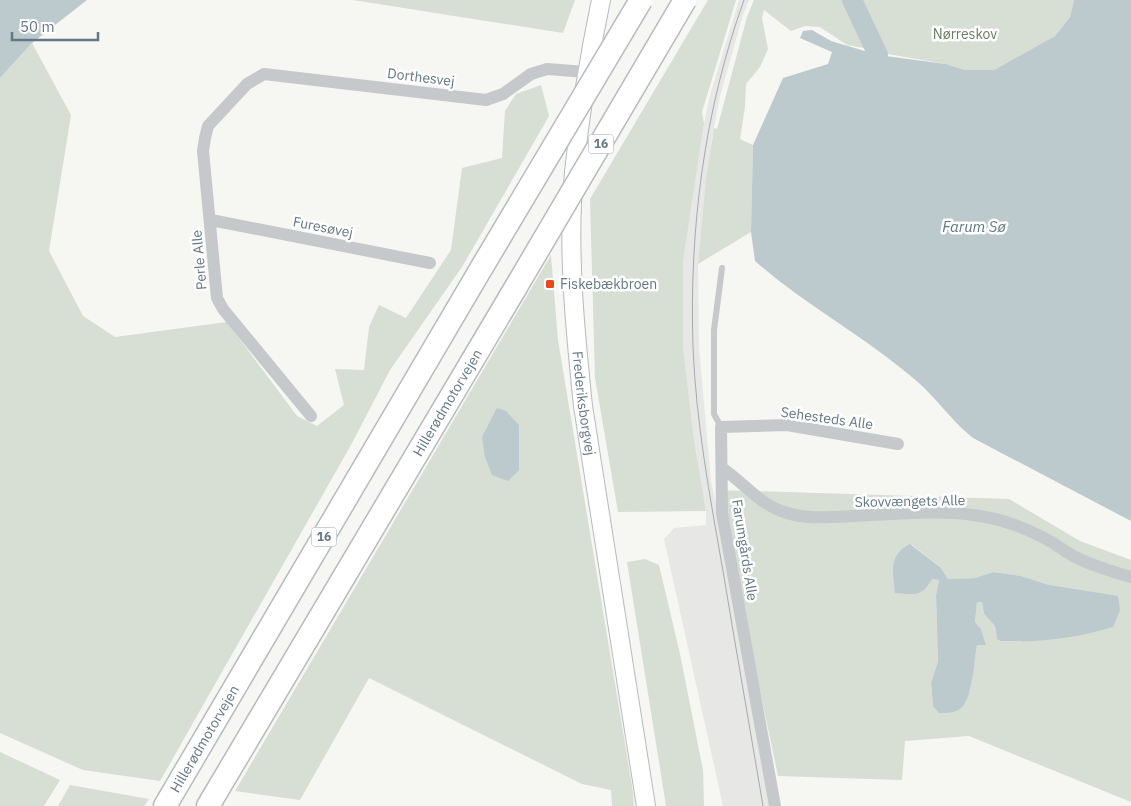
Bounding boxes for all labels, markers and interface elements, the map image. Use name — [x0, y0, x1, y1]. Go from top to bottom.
scale bar — [12, 10, 99, 42]
text: 50 m — [20, 17, 55, 36]
park label: Nørreskov — [933, 25, 997, 43]
street label: Dorthesvej — [386, 64, 456, 90]
road number: 16 — [588, 134, 614, 154]
street label: Furesøvej — [291, 212, 355, 242]
water label: Farum Sø — [942, 217, 1006, 236]
street label: Perle Alle — [187, 229, 211, 291]
place label: Fiskebækbroen — [560, 275, 657, 293]
marker: Fiskebækbroen — [544, 278, 556, 290]
street label: Hillerødmotorvejen — [409, 346, 486, 460]
street label: Frederiksborgvej — [569, 350, 600, 457]
street label: Sehesteds Alle — [780, 403, 875, 433]
street label: Skovvængets Alle — [854, 491, 966, 511]
street label: Farumgårds Alle — [728, 498, 762, 602]
road number: 16 — [312, 528, 336, 546]
street label: Hillerødmotorvejen — [166, 682, 243, 796]

